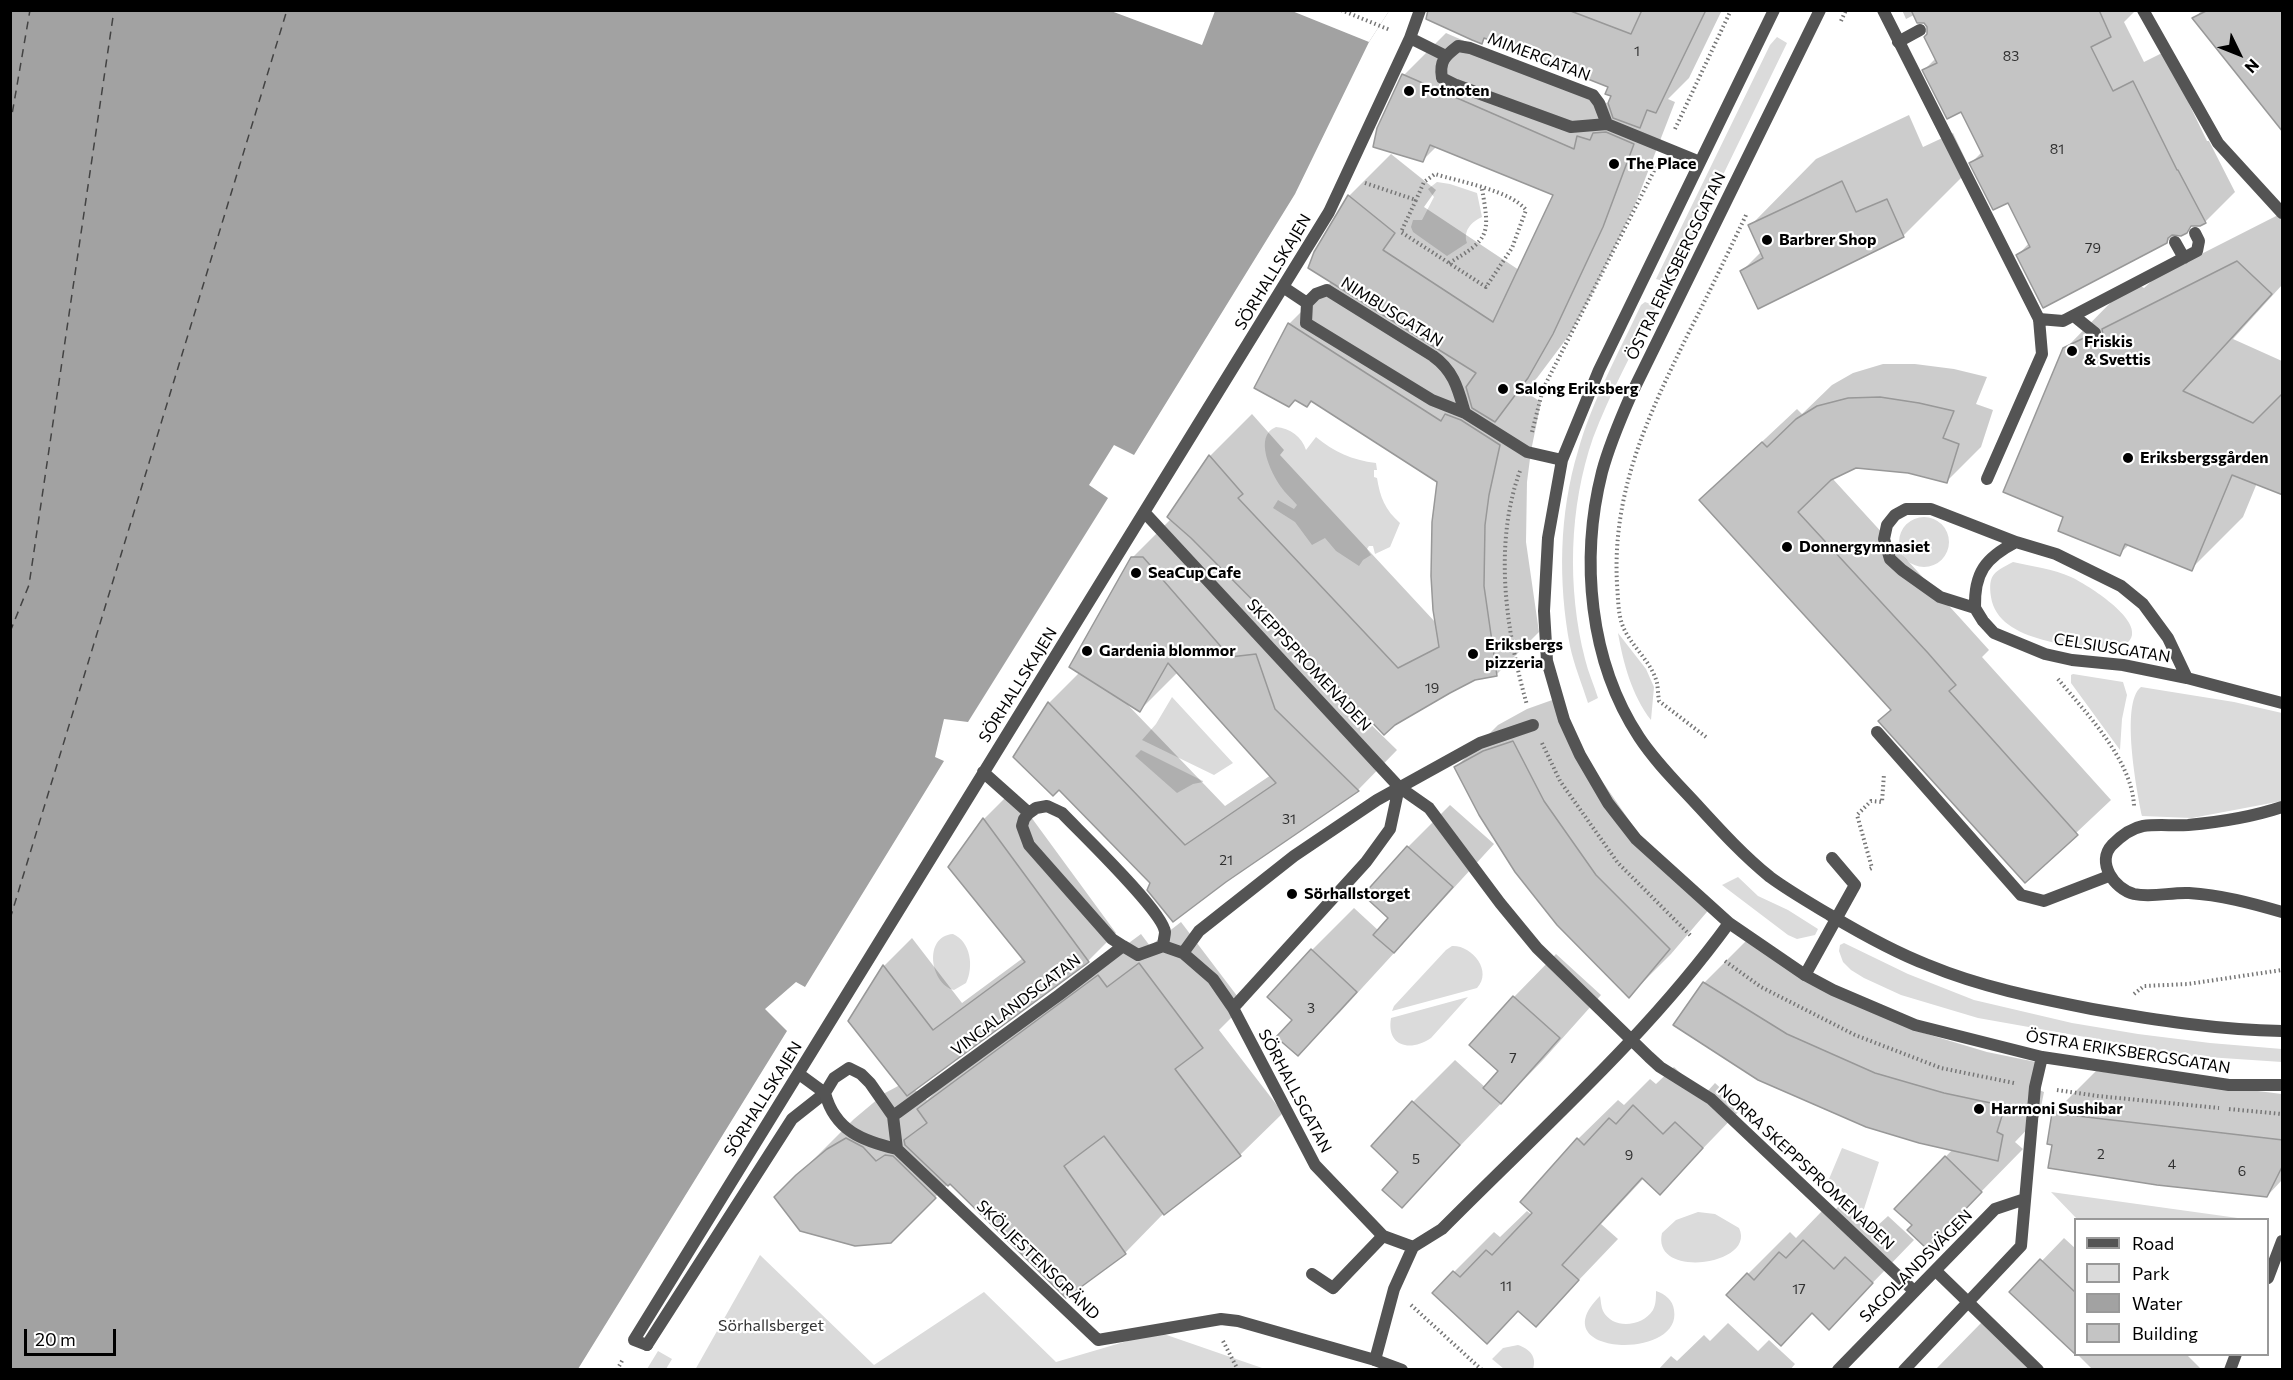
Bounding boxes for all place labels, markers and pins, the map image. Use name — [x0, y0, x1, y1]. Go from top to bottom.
place label: Fotnoten — [1421, 81, 1489, 101]
marker: Fotnoten — [1402, 84, 1416, 98]
place label: The Place — [1626, 154, 1696, 174]
marker: The Place — [1607, 157, 1621, 171]
place label: Barbrer Shop — [1779, 230, 1876, 250]
marker: Barbrer Shop — [1760, 233, 1774, 247]
place label: Friskis & Svettis — [2084, 332, 2151, 370]
marker: Friskis & Svettis — [2065, 344, 2079, 358]
place label: Salong Eriksberg — [1515, 379, 1639, 399]
marker: Salong Eriksberg — [1496, 382, 1510, 396]
place label: Eriksbergsgården — [2140, 448, 2268, 468]
marker: Eriksbergsgården — [2121, 451, 2135, 465]
place label: Donnergymnasiet — [1799, 537, 1930, 557]
marker: Donnergymnasiet — [1780, 540, 1794, 554]
place label: SeaCup Cafe — [1148, 563, 1241, 583]
marker: SeaCup Cafe — [1129, 566, 1143, 580]
place label: Eriksbergs pizzeria — [1485, 635, 1563, 673]
place label: Gardenia blommor — [1099, 641, 1236, 661]
marker: Gardenia blommor — [1080, 644, 1094, 658]
marker: Eriksbergs pizzeria — [1466, 647, 1480, 661]
place label: Sörhallstorget — [1304, 884, 1410, 904]
marker: Sörhallstorget — [1285, 887, 1299, 901]
place label: Harmoni Sushibar — [1991, 1099, 2123, 1119]
marker: Harmoni Sushibar — [1972, 1102, 1986, 1116]

